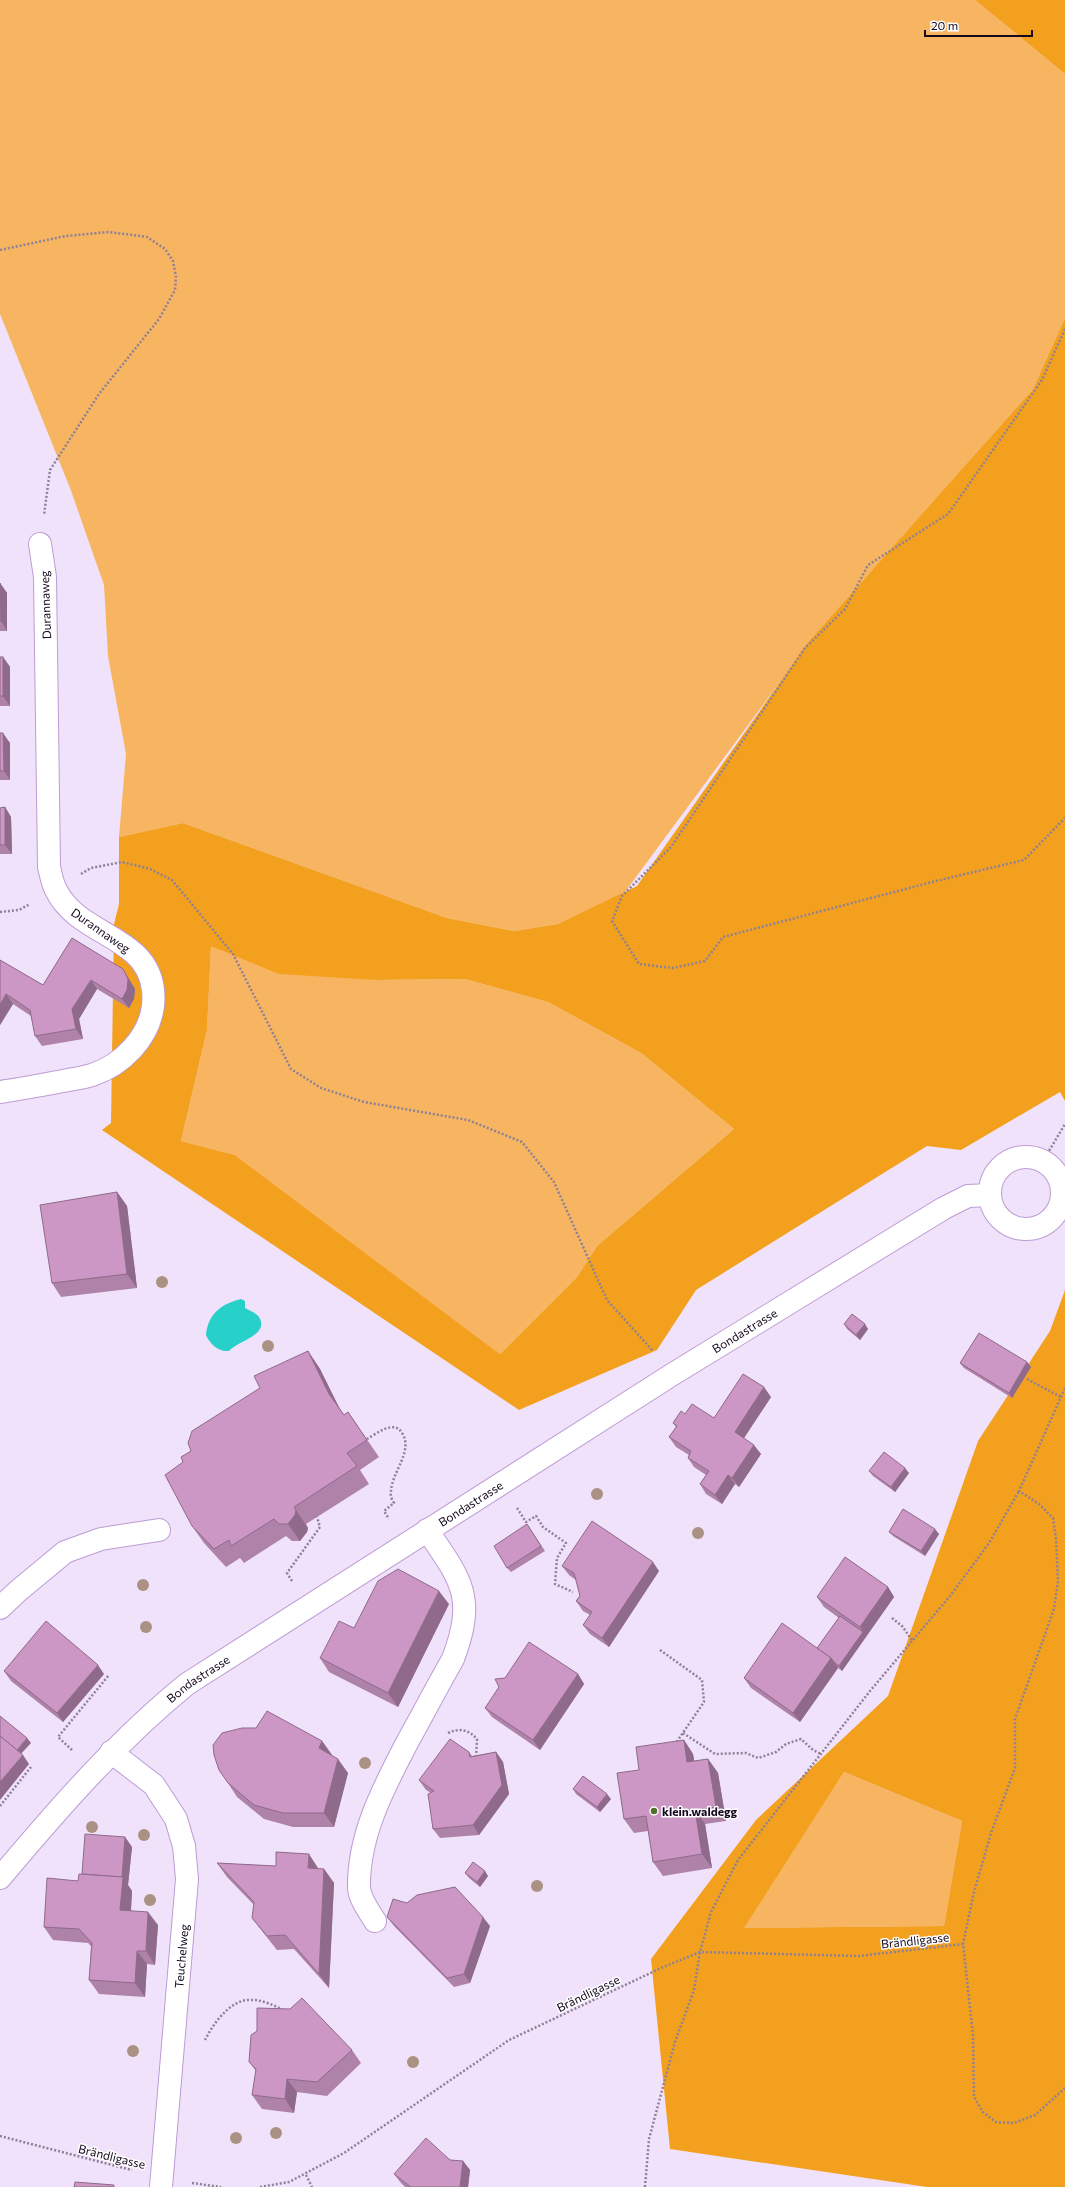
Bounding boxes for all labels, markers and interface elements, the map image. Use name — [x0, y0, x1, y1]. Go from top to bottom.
scale bar — [925, 12, 1032, 38]
text: 20 m — [931, 18, 958, 32]
street label: Durannaweg — [37, 570, 53, 640]
street label: Durannaweg — [69, 905, 134, 956]
street label: Bondastrasse — [709, 1305, 779, 1355]
street label: Bondastrasse — [436, 1478, 505, 1529]
street label: Bondastrasse — [164, 1652, 232, 1705]
place label: klein.waldegg — [662, 1804, 738, 1818]
marker: klein.waldegg — [649, 1806, 659, 1816]
street label: Teuchelweg — [171, 1923, 191, 1989]
street label: Brändligasse — [880, 1929, 950, 1951]
street label: Brändligasse — [554, 1972, 622, 2014]
street label: Brändligasse — [77, 2141, 147, 2171]

